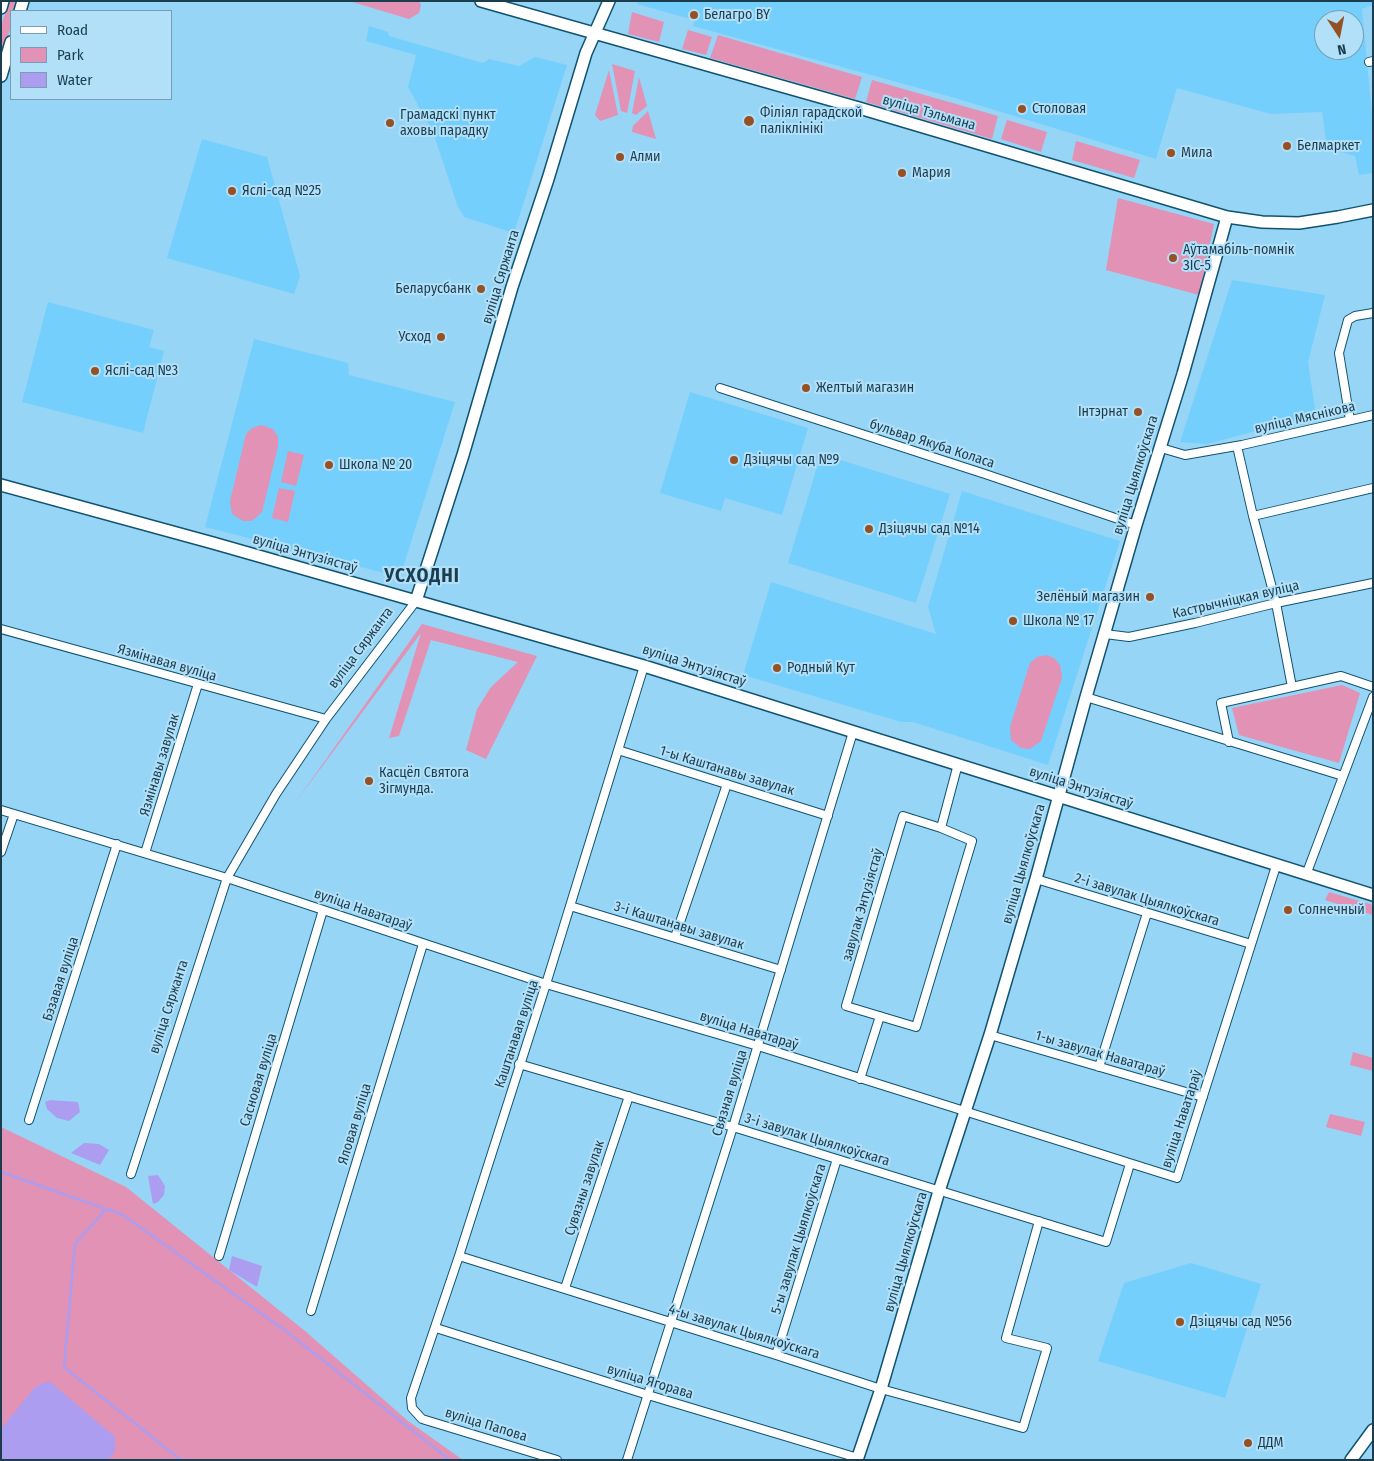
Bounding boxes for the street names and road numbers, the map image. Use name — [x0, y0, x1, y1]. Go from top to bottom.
street label: вуліца Тэльмана — [880, 92, 978, 134]
street label: вуліца Сяржанта — [479, 228, 523, 326]
street label: вуліца Мяснікова — [1253, 398, 1357, 438]
street label: вуліца Цыялкоўскага — [1110, 413, 1162, 537]
street label: бульвар Якуба Коласа — [867, 416, 997, 472]
street label: вуліца Энтузіястаў — [251, 531, 359, 577]
street label: Кастрычніцкая вуліца — [1171, 577, 1301, 623]
street label: вуліца Сяржанта — [325, 604, 397, 692]
street label: Язмінавая вуліца — [116, 641, 218, 685]
street label: вуліца Энтузіястаў — [640, 641, 748, 691]
street label: Язмінавы завулак — [136, 712, 184, 818]
street label: 1-ы Каштанавы завулак — [658, 743, 796, 799]
street label: вуліца Энтузіястаў — [1027, 763, 1135, 813]
street label: вуліца Цыялкоўскага — [999, 802, 1049, 926]
street label: завулак Энтузіястаў — [839, 847, 887, 963]
street label: 2-і завулак Цыялкоўскага — [1072, 870, 1222, 930]
street label: вуліца Наватараў — [312, 885, 414, 935]
street label: 3-і Каштанавы завулак — [612, 898, 746, 954]
street label: Бэзавая вуліца — [39, 935, 83, 1023]
street label: вуліца Сяржанта — [146, 958, 192, 1056]
street label: Каштанавая вуліца — [492, 978, 542, 1090]
street label: вуліца Наватараў — [698, 1008, 800, 1054]
street label: 1-ы завулак Наватараў — [1033, 1027, 1167, 1081]
street label: Сасновая вуліца — [237, 1031, 281, 1129]
street label: Связная вуліца — [709, 1048, 751, 1138]
street label: вуліца Наватараў — [1158, 1068, 1206, 1170]
street label: Яловая вуліца — [335, 1081, 375, 1167]
street label: 3-і завулак Цыялкоўскага — [742, 1110, 892, 1170]
street label: Сувязны завулак — [562, 1138, 608, 1238]
street label: 5-ы завулак Цыялкоўскага — [768, 1162, 830, 1316]
street label: вуліца Цыялкоўскага — [881, 1190, 931, 1314]
street label: 4-ы завулак Цыялкоўскага — [666, 1301, 822, 1363]
street label: вуліца Ягорава — [605, 1361, 695, 1403]
street label: вуліца Папова — [443, 1405, 529, 1445]

